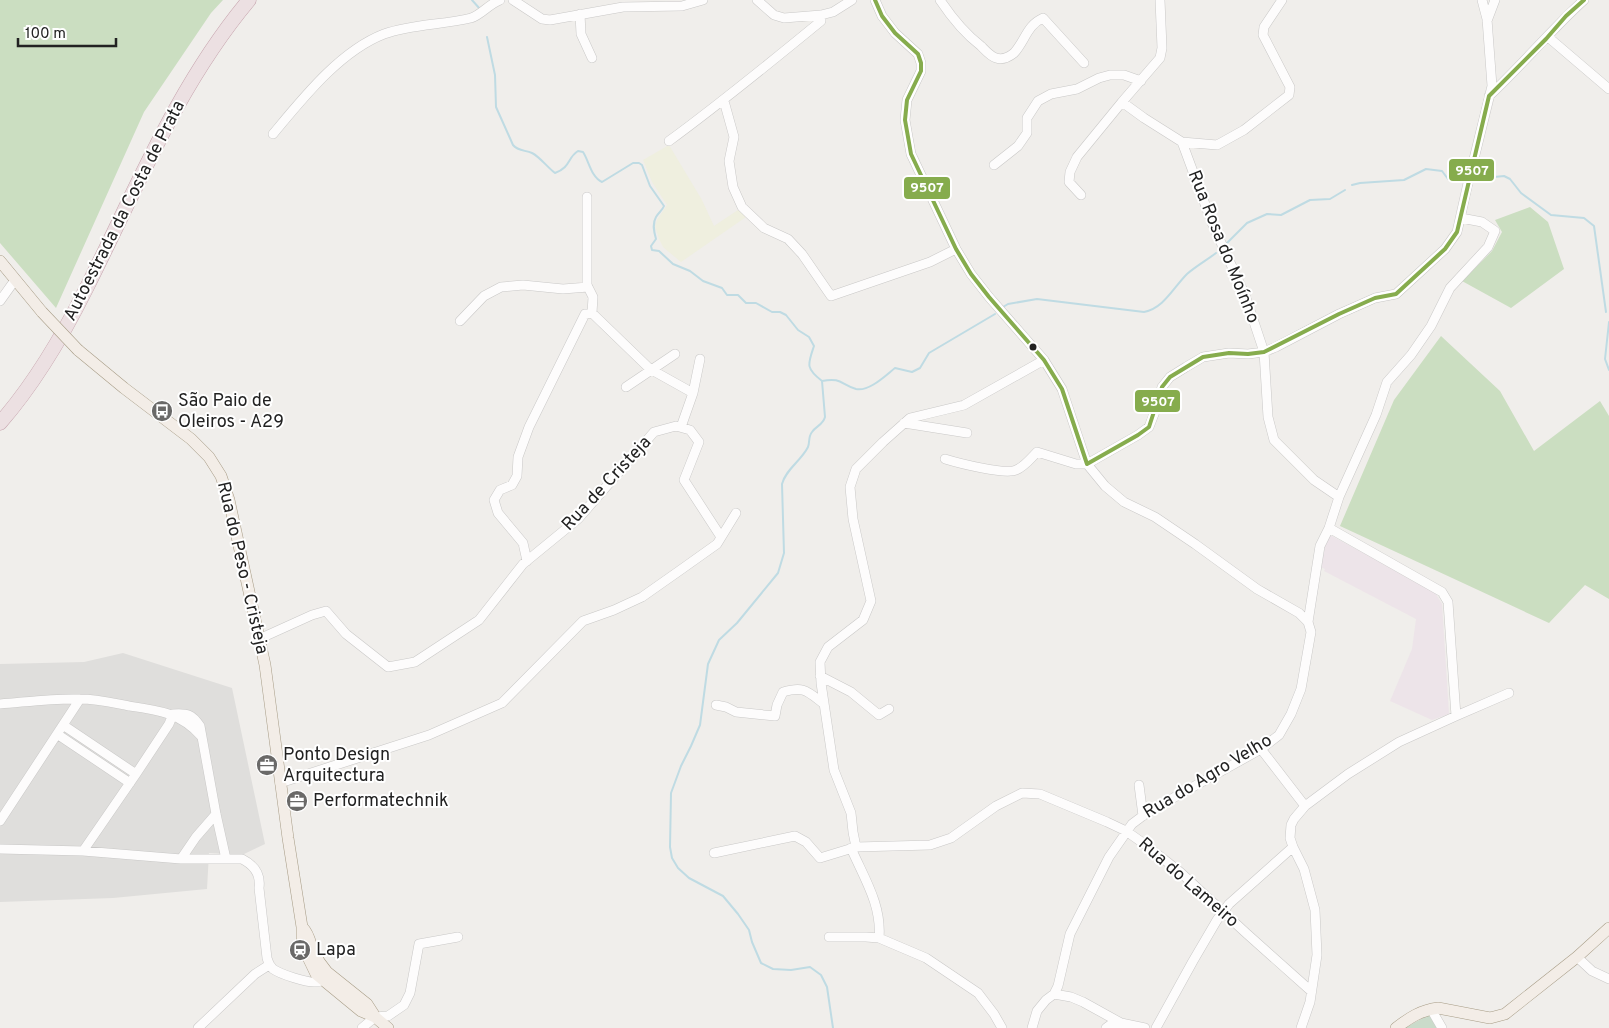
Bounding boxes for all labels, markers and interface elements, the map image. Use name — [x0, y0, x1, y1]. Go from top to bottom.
scale bar — [18, 15, 115, 47]
text: 100 m — [25, 25, 66, 44]
street label: Autoestrada da Costa de Prata — [59, 97, 191, 325]
line badge: 9507 — [1448, 158, 1495, 182]
text: 9507 — [1455, 163, 1489, 180]
street label: Rua Rosa do Moínho — [1182, 167, 1264, 327]
line badge: 9507 — [903, 176, 951, 200]
text: 9507 — [910, 180, 944, 197]
unlabelled marker — [1028, 342, 1038, 352]
line badge: 9507 — [1134, 389, 1181, 413]
place label: São Paio de Oleiros - A29 — [178, 390, 284, 434]
text: 9507 — [1141, 394, 1175, 411]
bus stop icon: São Paio de Oleiros - A29 — [150, 399, 174, 423]
street label: Rua de Cristeja — [557, 432, 657, 536]
street label: Rua do Peso - Cristeja — [211, 479, 273, 657]
street label: Rua do Agro Velho — [1139, 729, 1277, 825]
place label: Ponto Design Arquitectura — [283, 744, 390, 788]
office icon: Ponto Design Arquitectura — [255, 753, 279, 777]
office icon: Performatechnik — [285, 789, 309, 813]
place label: Performatechnik — [313, 790, 449, 813]
street label: Rua do Lameiro — [1133, 833, 1243, 933]
station icon: Lapa — [288, 938, 312, 962]
place label: Lapa — [316, 939, 356, 962]

